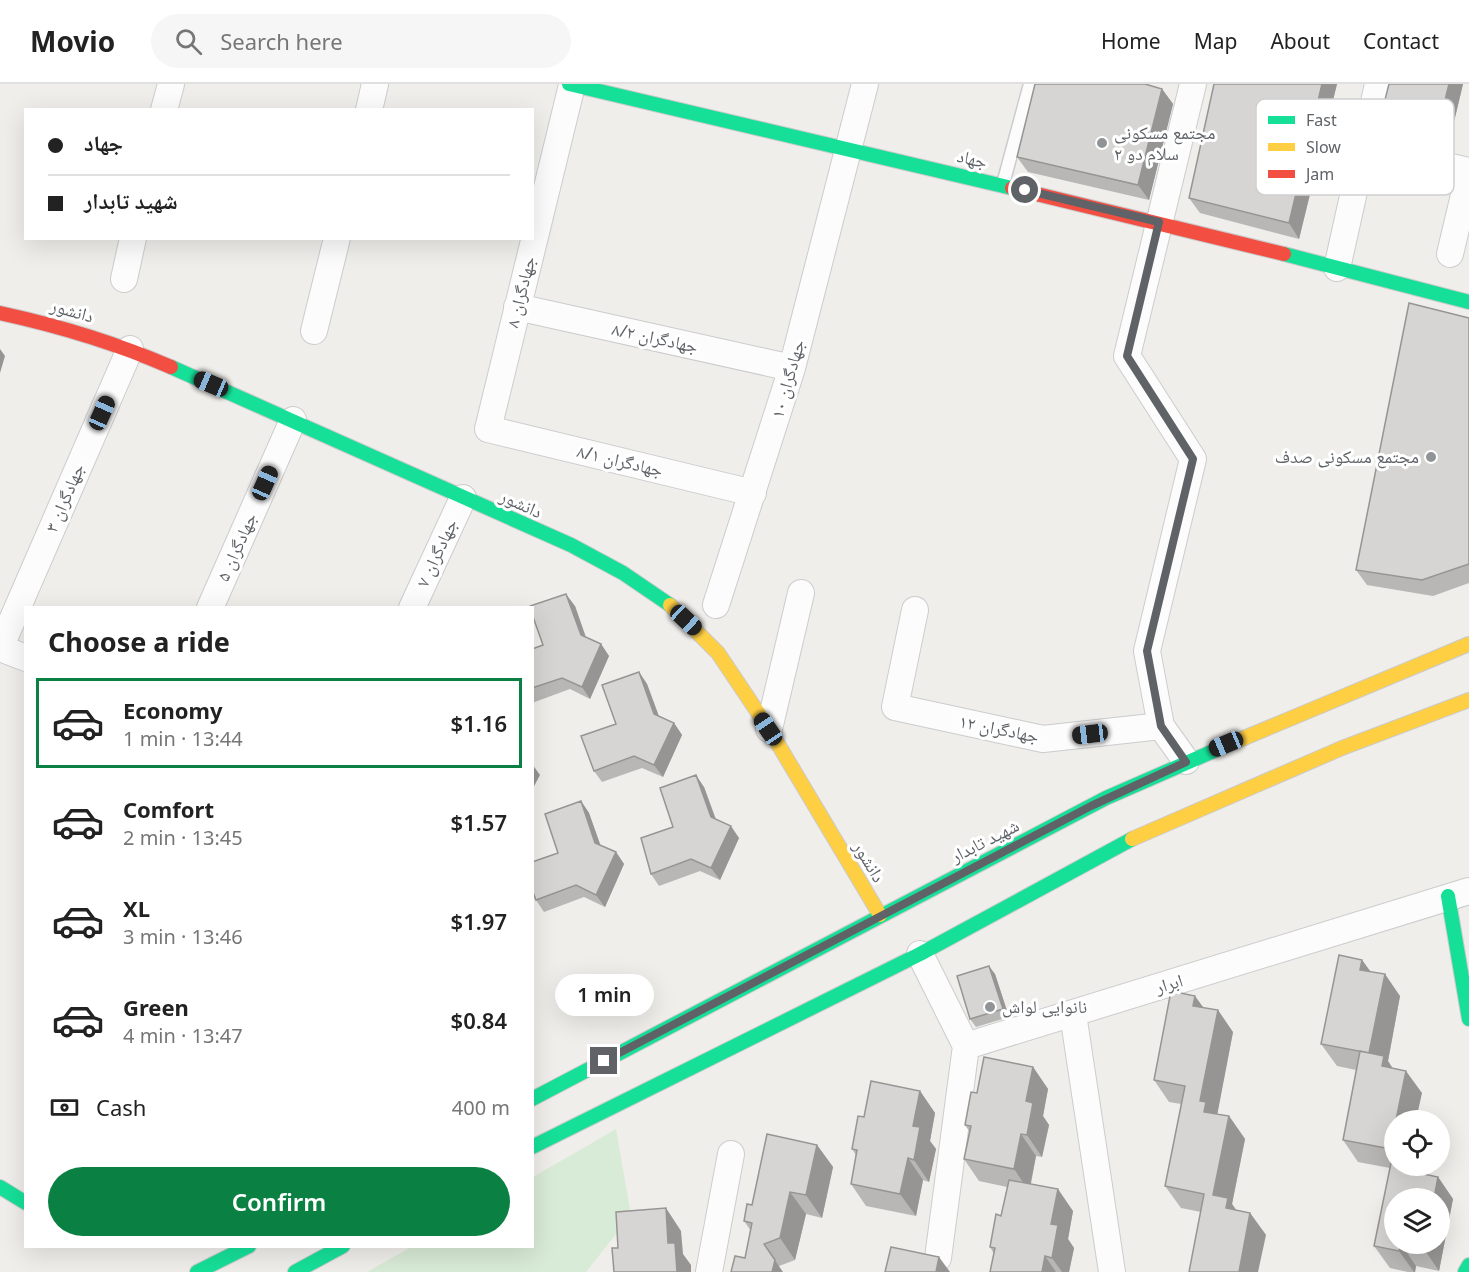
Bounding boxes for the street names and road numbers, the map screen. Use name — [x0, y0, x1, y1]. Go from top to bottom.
street label: جهاد — [955, 143, 990, 173]
street label: جهادگران ۸ — [500, 254, 540, 330]
street label: دانشور — [47, 292, 97, 328]
street label: جهادگران ۸/۲ — [610, 316, 700, 358]
street label: جهادگران ۱۰ — [764, 337, 810, 421]
street label: جهادگران ۸/۱ — [575, 438, 666, 482]
street label: جهادگران ۳ — [39, 459, 89, 536]
street label: دانشور — [496, 483, 546, 523]
street label: جهادگران ۵ — [210, 509, 262, 585]
street label: جهادگران ۷ — [410, 515, 462, 591]
street label: جهادگران ۱۲ — [957, 709, 1041, 748]
street label: شهید تابدار — [945, 813, 1023, 868]
street label: دانشور — [848, 836, 891, 887]
street label: ابرار — [1151, 968, 1185, 999]

